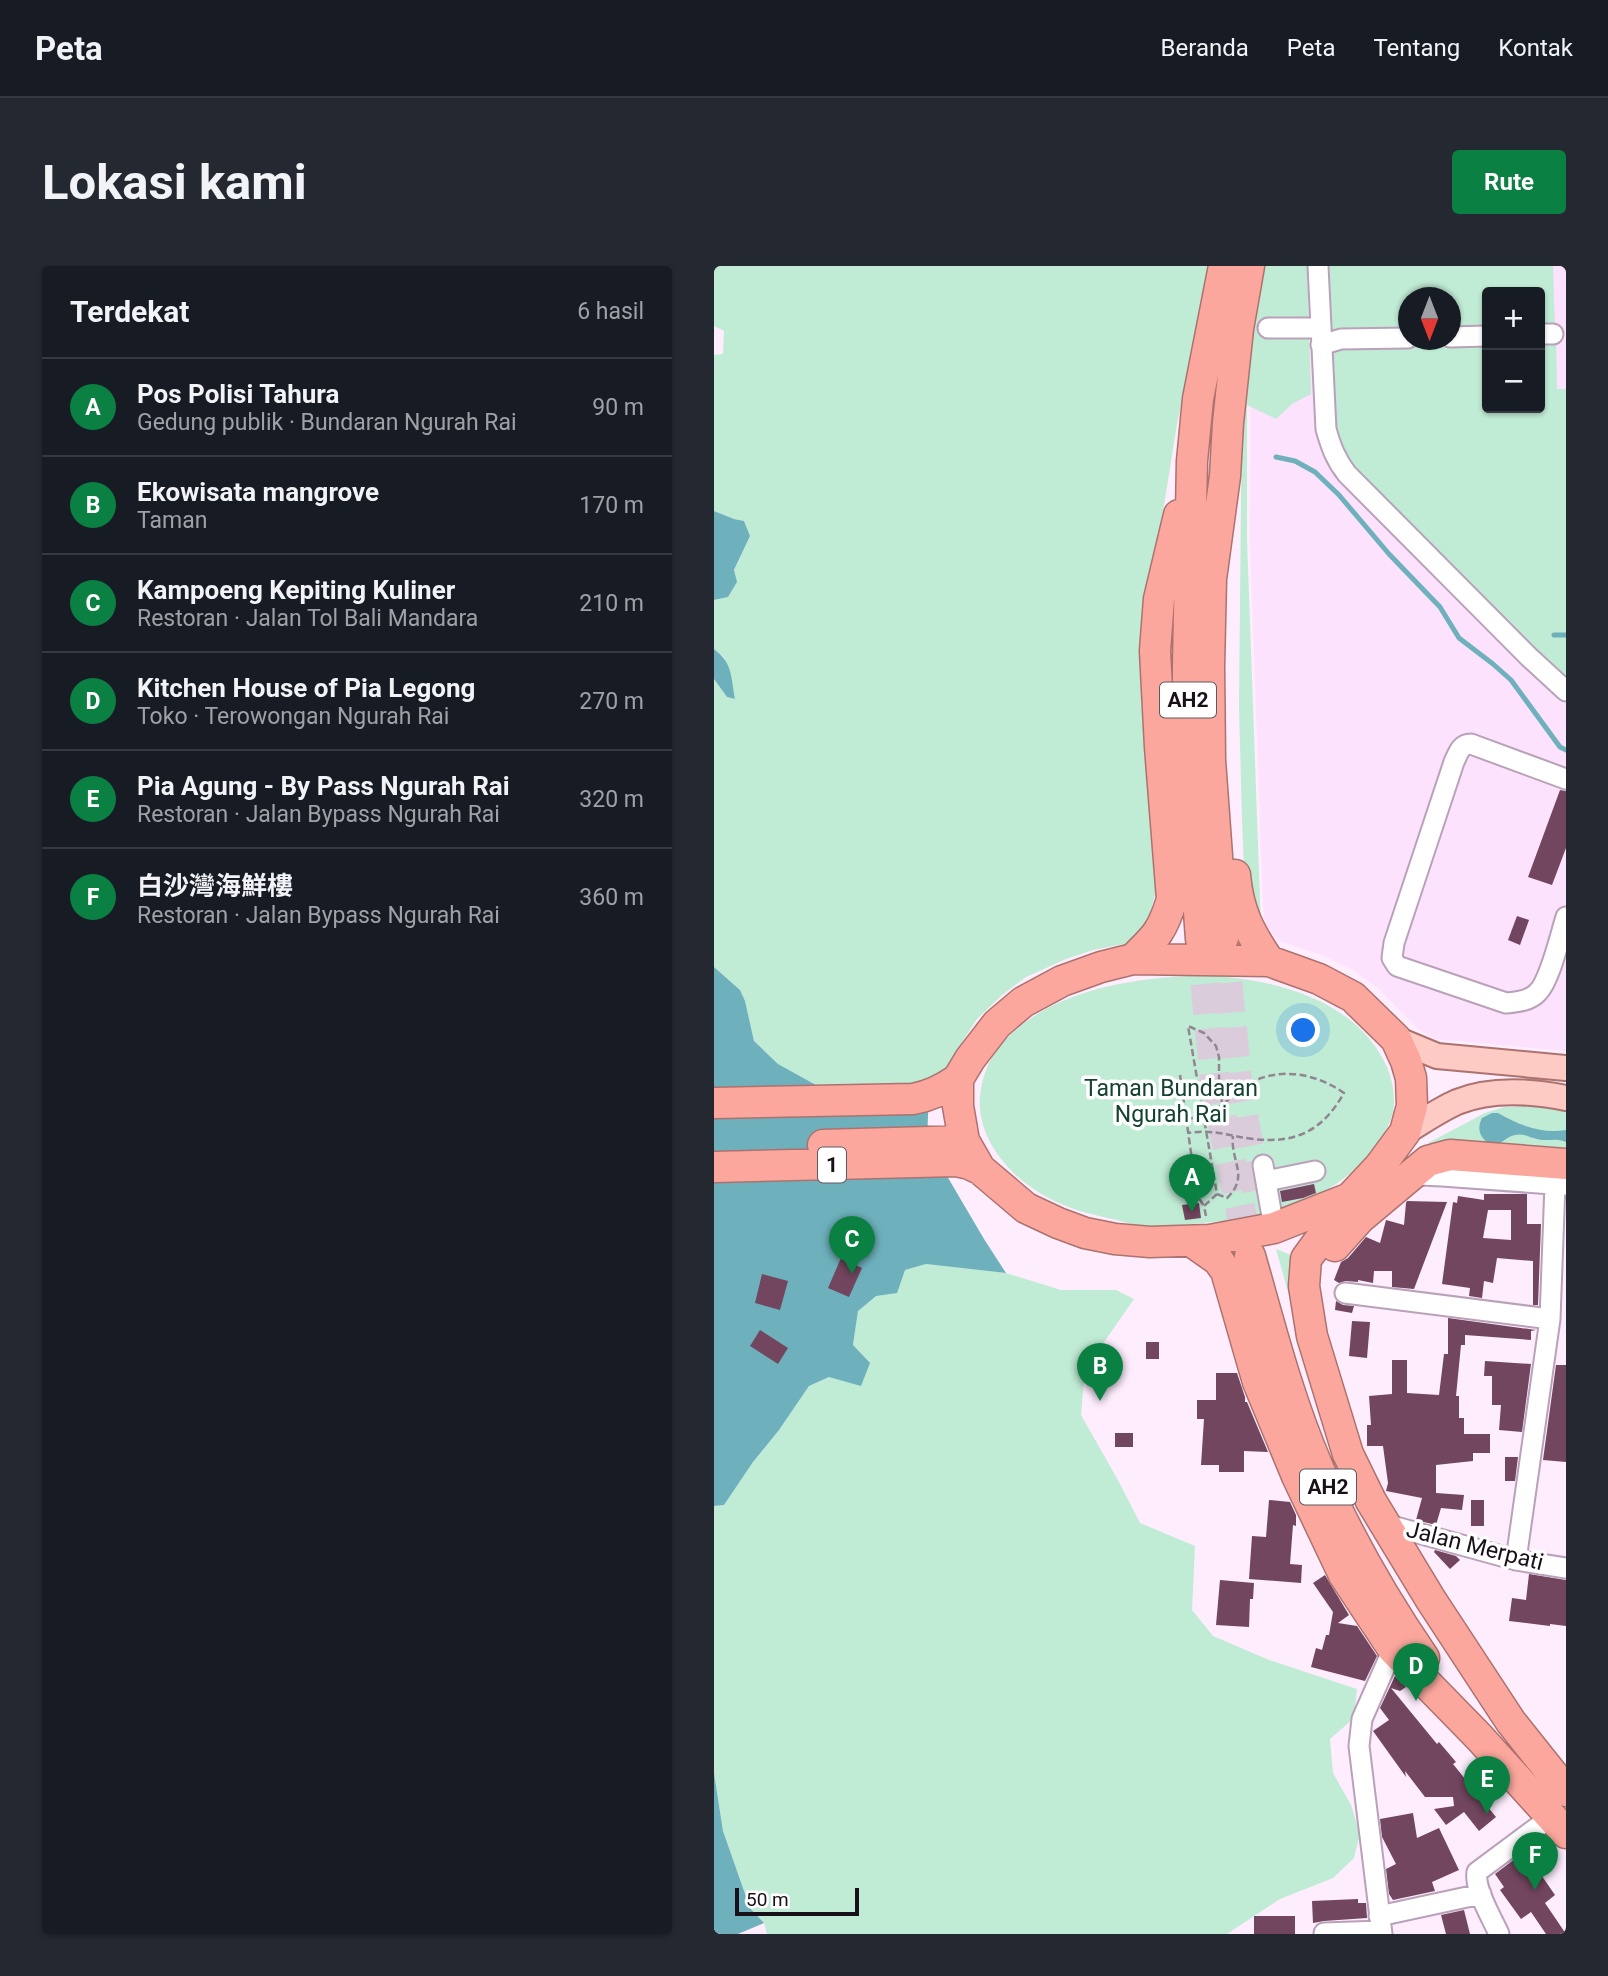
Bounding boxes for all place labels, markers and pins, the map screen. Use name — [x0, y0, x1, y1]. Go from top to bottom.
pin: A — [1169, 1154, 1215, 1212]
pin: C — [829, 1216, 875, 1274]
pin: B — [1077, 1343, 1123, 1401]
pin: D — [1393, 1643, 1439, 1701]
pin: E — [1464, 1756, 1510, 1814]
pin: F — [1512, 1832, 1558, 1890]

